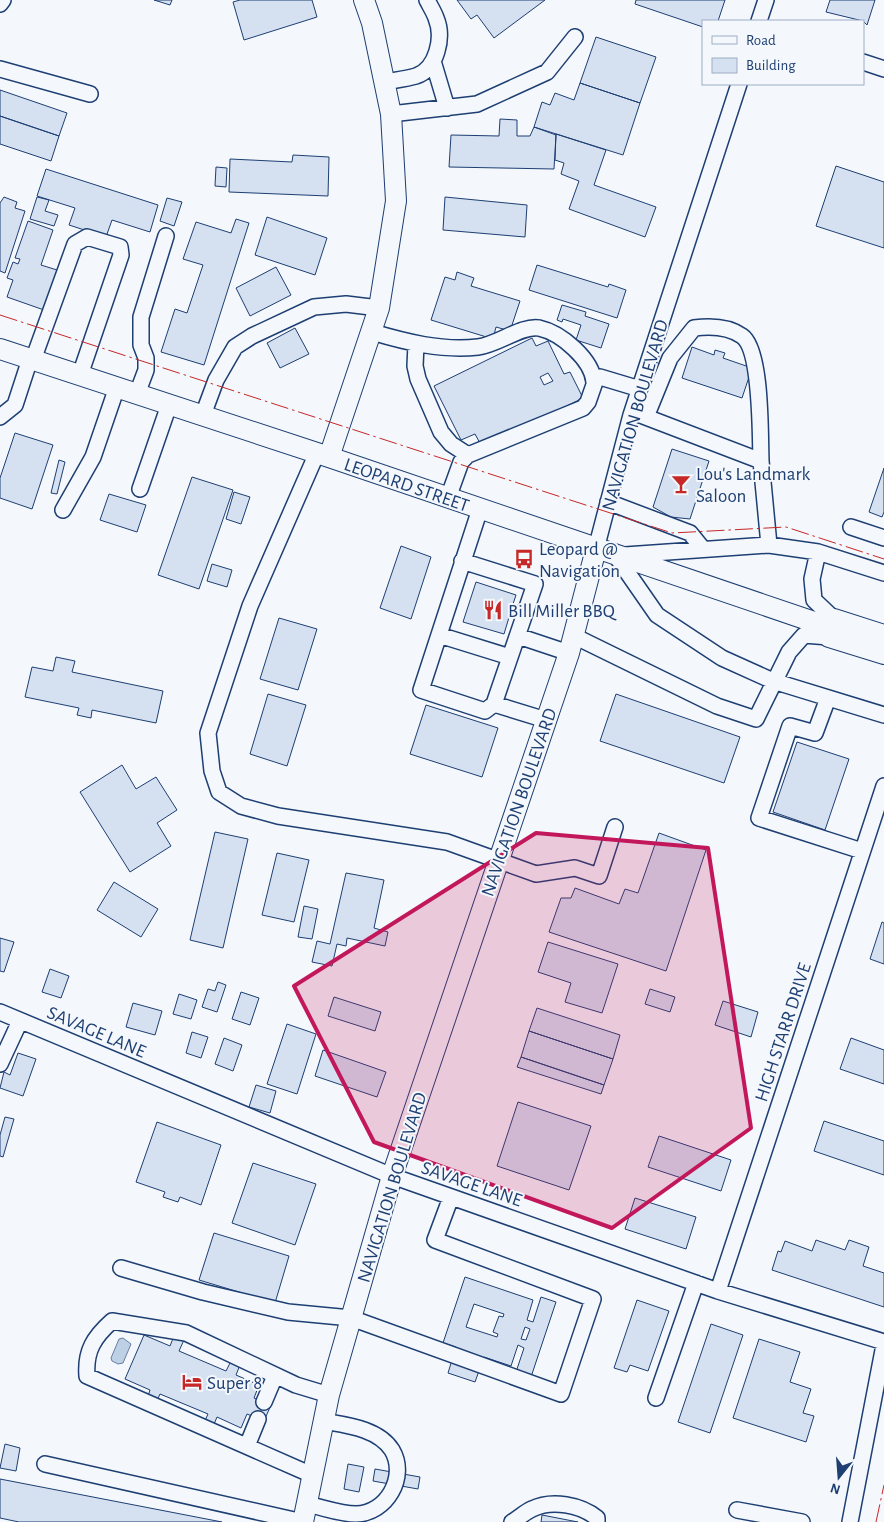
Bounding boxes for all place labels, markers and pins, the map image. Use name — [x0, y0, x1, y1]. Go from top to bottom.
place label: Lou's Landmark Saloon — [696, 465, 811, 506]
bar icon: Lou's Landmark Saloon — [670, 473, 692, 495]
place label: Leopard @ Navigation — [539, 540, 620, 581]
bus stop icon: Leopard @ Navigation — [513, 548, 535, 570]
restaurant icon: Bill Miller BBQ — [482, 599, 504, 621]
place label: Bill Miller BBQ — [508, 602, 617, 621]
hotel icon: Super 8 — [181, 1371, 203, 1393]
place label: Super 8 — [207, 1374, 262, 1393]

